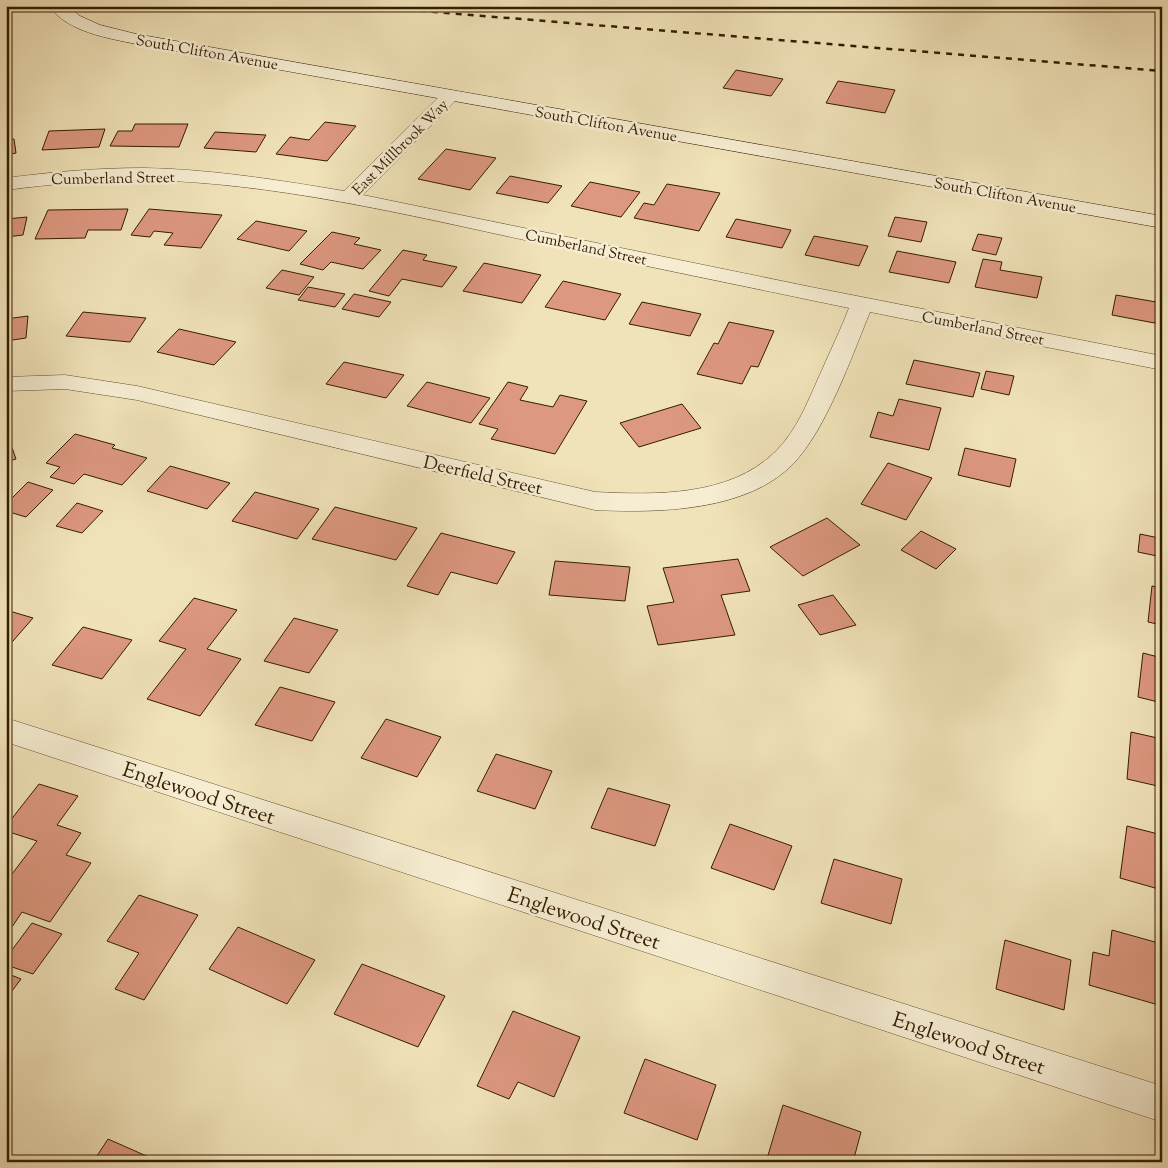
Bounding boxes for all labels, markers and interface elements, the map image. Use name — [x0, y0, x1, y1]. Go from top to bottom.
street label: South Clifton Avenue — [134, 31, 280, 76]
street label: East Millbrook Way — [348, 95, 454, 201]
street label: South Clifton Avenue — [533, 103, 679, 148]
street label: Cumberland Street — [51, 168, 175, 191]
street label: South Clifton Avenue — [932, 174, 1078, 219]
street label: Cumberland Street — [523, 225, 648, 272]
street label: Cumberland Street — [920, 307, 1045, 352]
street label: Deerfield Street — [421, 451, 545, 503]
street label: Englewood Street — [118, 756, 279, 834]
street label: Englewood Street — [503, 881, 664, 959]
street label: Englewood Street — [888, 1006, 1049, 1084]

